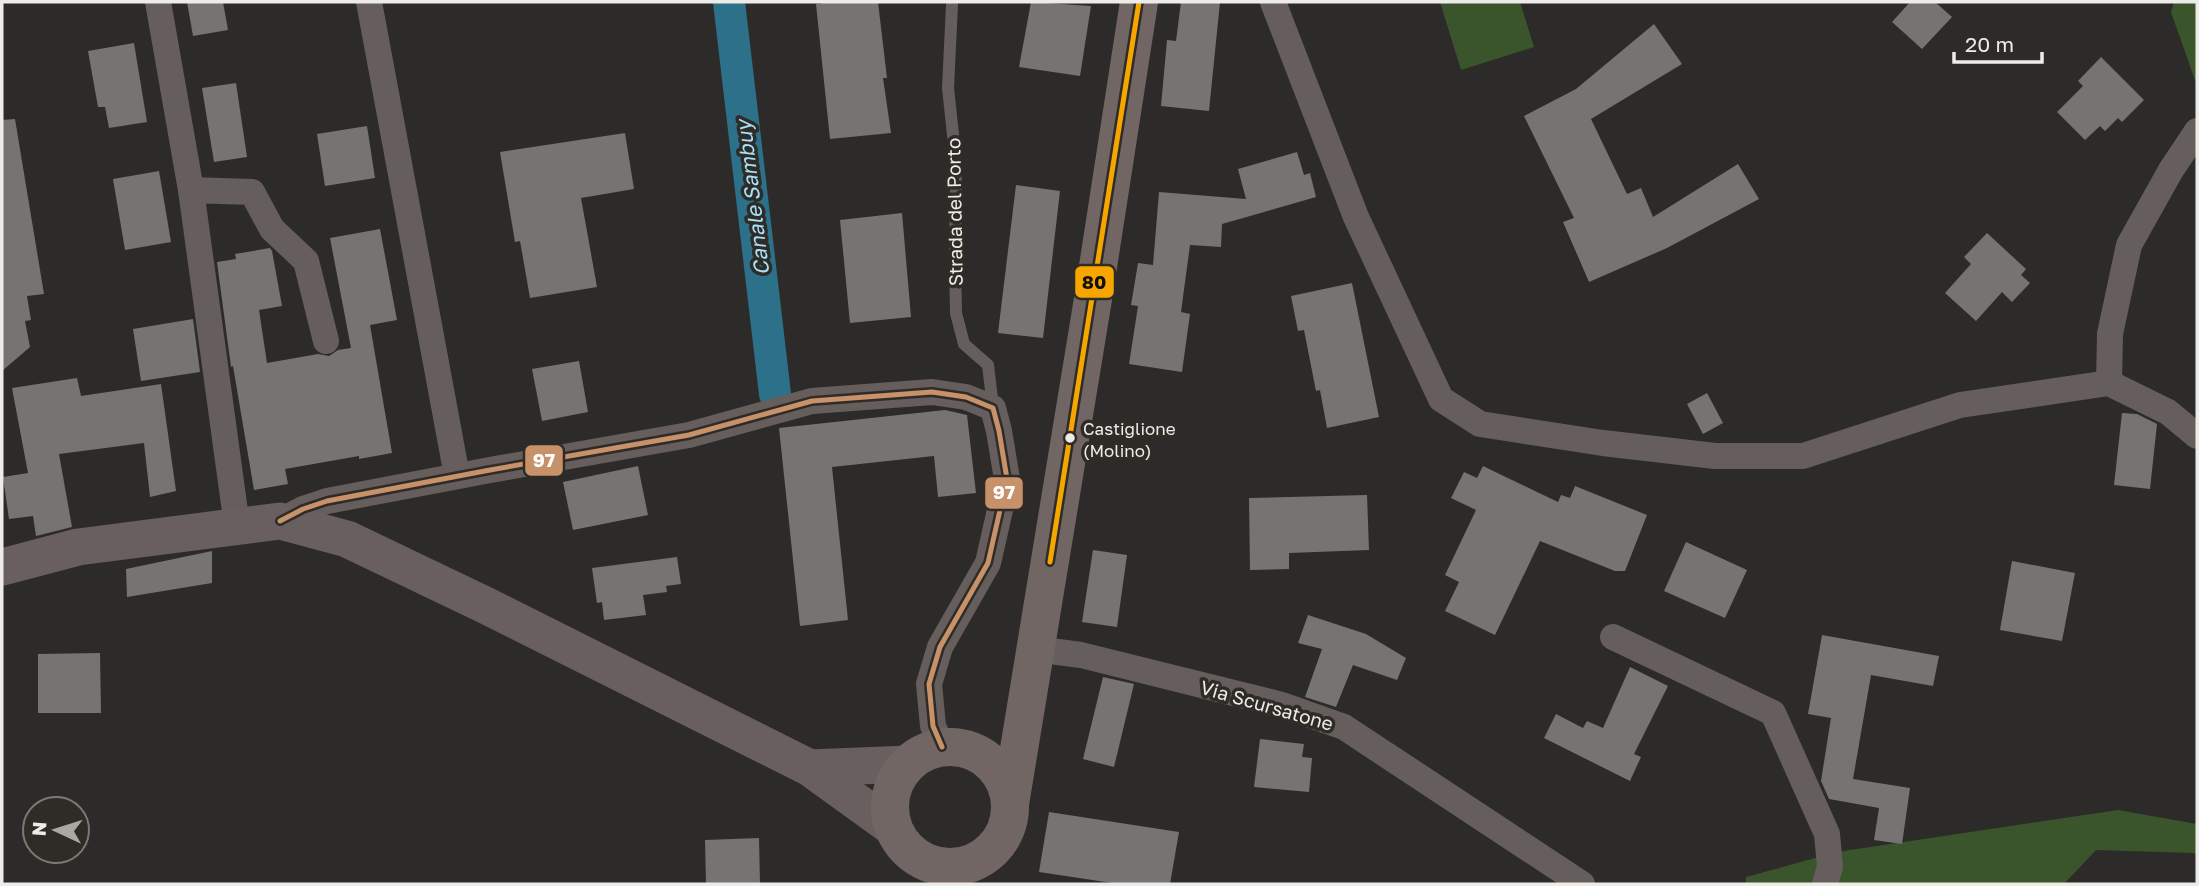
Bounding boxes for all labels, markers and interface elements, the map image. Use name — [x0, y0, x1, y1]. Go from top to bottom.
scale bar — [1954, 21, 2042, 65]
text: 20 m — [1965, 31, 2014, 57]
water label: Canale Sambuy — [729, 116, 774, 277]
street label: Strada del Porto — [941, 138, 967, 286]
line badge: 80 — [1074, 265, 1115, 299]
text: 80 — [1082, 270, 1106, 293]
place label: Castiglione (Molino) — [1083, 418, 1176, 461]
marker: Castiglione (Molino) — [1063, 431, 1077, 445]
line badge: 97 — [524, 444, 564, 477]
text: 97 — [533, 448, 555, 471]
line badge: 97 — [984, 476, 1024, 510]
text: 97 — [993, 480, 1015, 503]
street label: Via Scursatone — [1198, 675, 1336, 735]
north arrow — [21, 795, 91, 865]
text: N — [27, 821, 51, 837]

